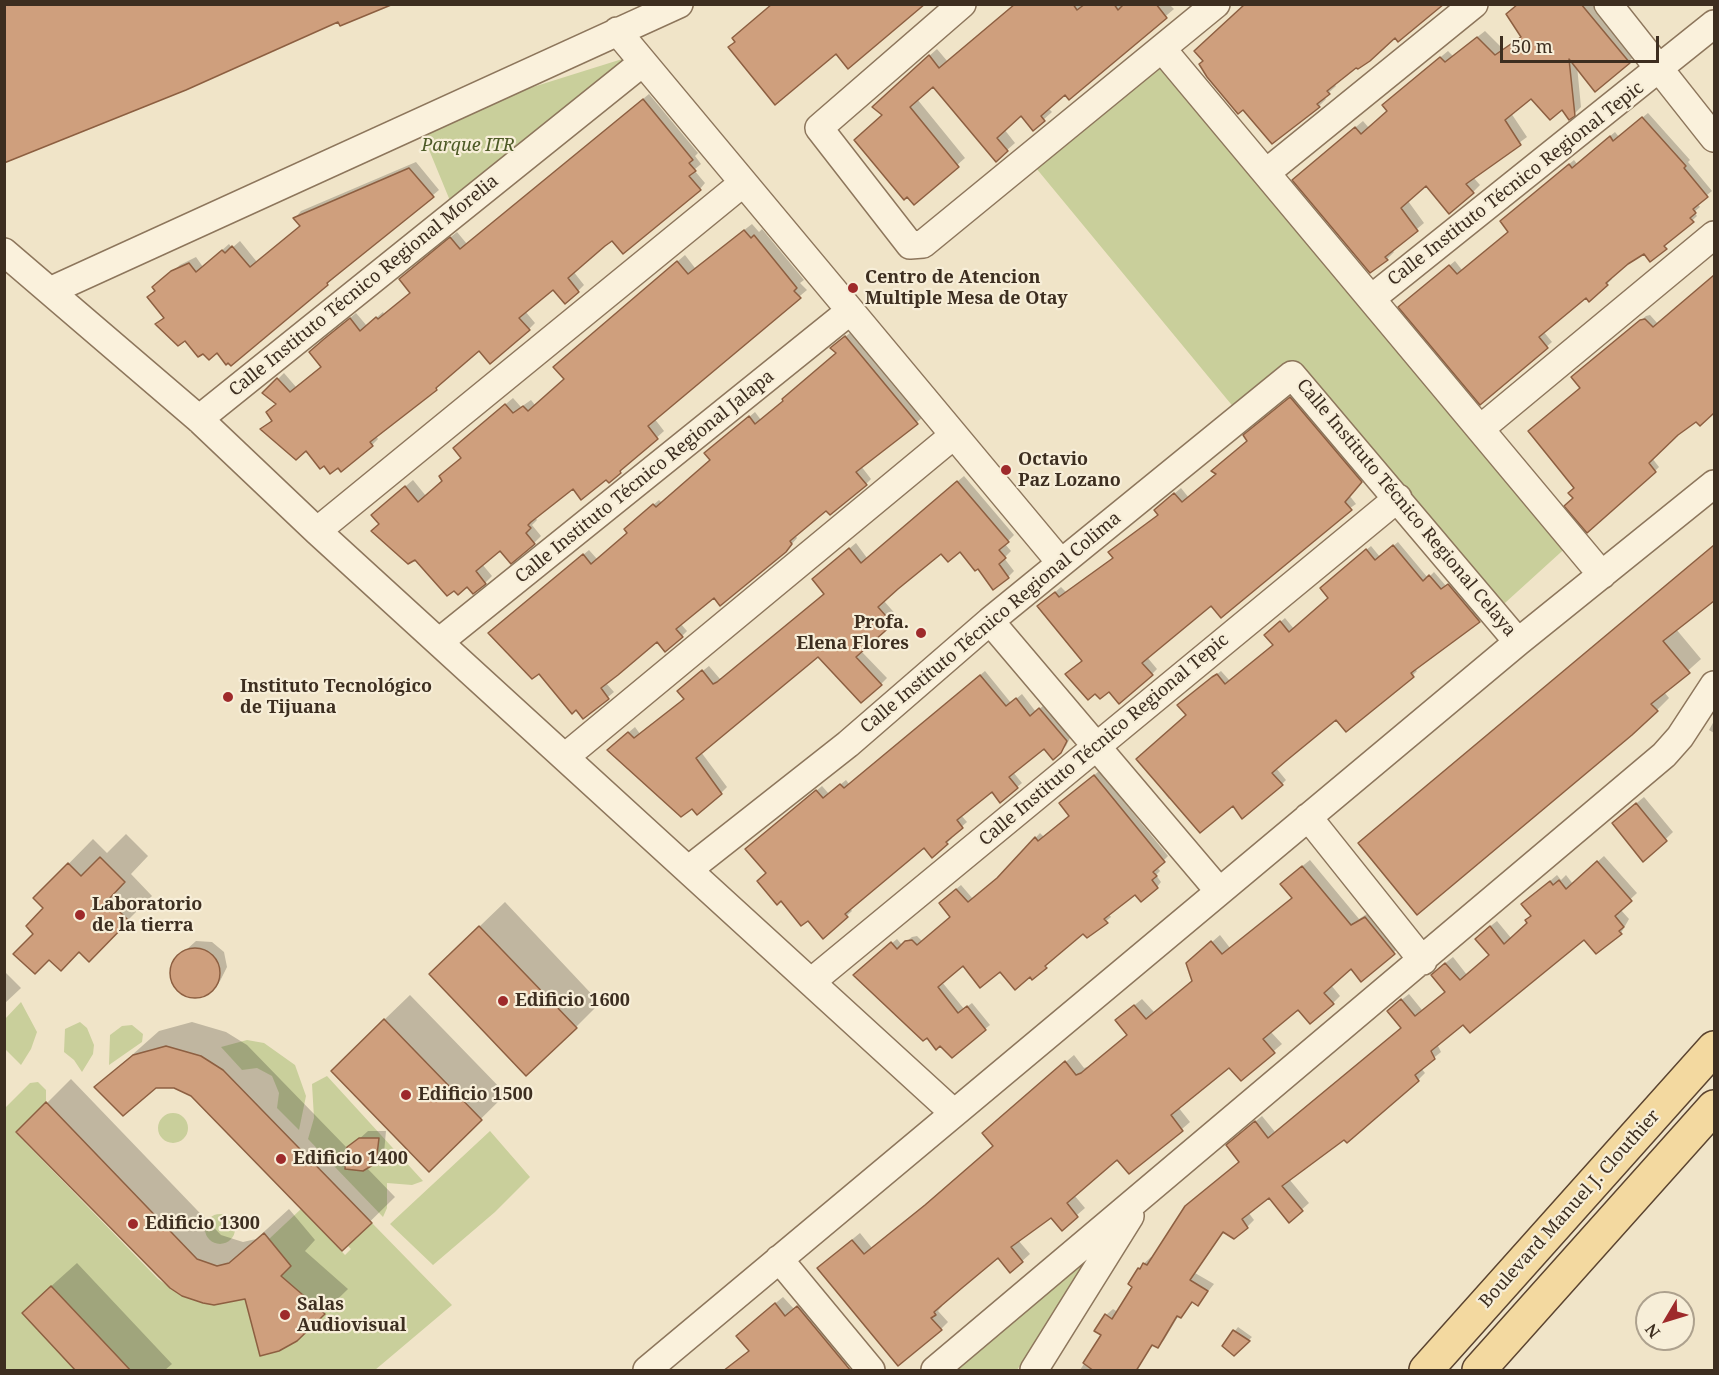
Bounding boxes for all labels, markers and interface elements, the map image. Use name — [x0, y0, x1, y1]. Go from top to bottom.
scale bar — [1503, 24, 1662, 62]
text: 50 m — [1511, 34, 1553, 58]
street label: Calle Instituto Técnico Regional Tepic — [1384, 77, 1648, 291]
park label: Parque ITR — [421, 135, 515, 157]
street label: Calle Instituto Técnico Regional Morelia — [225, 171, 503, 401]
place label: Centro de Atencion Multiple Mesa de Otay — [865, 267, 1068, 310]
marker: Centro de Atencion Multiple Mesa de Otay — [846, 281, 860, 295]
street label: Calle Instituto Técnico Regional Jalapa — [511, 366, 779, 588]
street label: Calle Instituto Técnico Regional Celaya — [1292, 375, 1520, 641]
place label: Octavio Paz Lozano — [1018, 449, 1121, 492]
marker: Octavio Paz Lozano — [999, 463, 1013, 477]
street label: Calle Instituto Técnico Regional Colima — [856, 508, 1126, 738]
place label: Profa. Elena Flores — [796, 612, 909, 654]
marker: Profa. Elena Flores — [914, 626, 928, 640]
street label: Calle Instituto Técnico Regional Tepic — [975, 629, 1233, 851]
place label: Instituto Tecnológico de Tijuana — [240, 676, 432, 718]
marker: Instituto Tecnológico de Tijuana — [221, 690, 235, 704]
place label: Laboratorio de la tierra — [92, 894, 202, 936]
marker: Laboratorio de la tierra — [73, 908, 87, 922]
place label: Edificio 1600 — [515, 990, 630, 1012]
marker: Edificio 1600 — [496, 994, 510, 1008]
place label: Edificio 1500 — [418, 1084, 533, 1106]
marker: Edificio 1500 — [399, 1088, 413, 1102]
street label: Boulevard Manuel J. Clouthier — [1475, 1105, 1665, 1313]
place label: Edificio 1400 — [293, 1148, 408, 1170]
marker: Edificio 1400 — [274, 1152, 288, 1166]
place label: Edificio 1300 — [145, 1213, 260, 1235]
marker: Edificio 1300 — [126, 1217, 140, 1231]
north arrow — [1635, 1291, 1695, 1351]
place label: Salas Audiovisual — [297, 1294, 406, 1336]
marker: Salas Audiovisual — [278, 1308, 292, 1322]
text: N — [1640, 1319, 1665, 1343]

